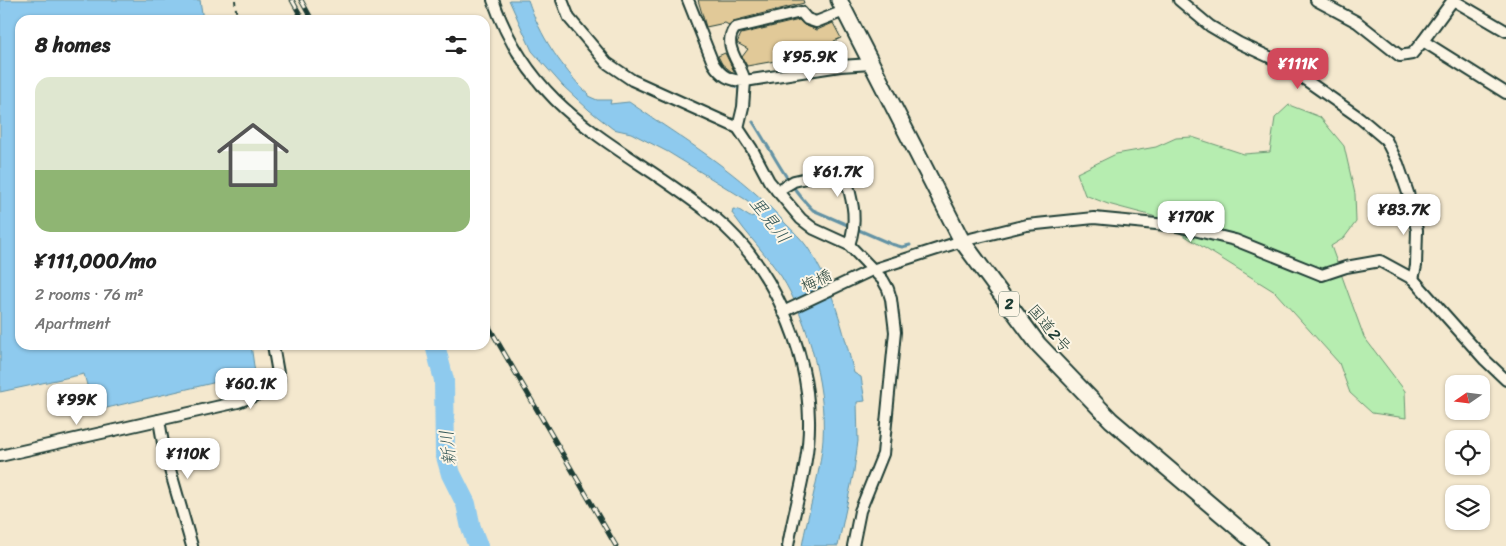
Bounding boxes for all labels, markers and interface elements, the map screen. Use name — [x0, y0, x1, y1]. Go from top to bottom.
text: 8 homes — [35, 26, 110, 64]
icon: filters — [442, 31, 470, 59]
pin: ¥95.9K — [769, 41, 851, 83]
text: ¥95.9K — [784, 42, 836, 71]
pin: ¥111K — [1263, 48, 1333, 90]
text: ¥111K — [1278, 49, 1318, 78]
icon: home — [208, 110, 298, 200]
pin: ¥61.7K — [797, 156, 879, 198]
text: ¥61.7K — [814, 157, 862, 186]
water label: 里見川 — [741, 189, 799, 251]
pin: ¥83.7K — [1363, 194, 1445, 236]
text: ¥83.7K — [1378, 195, 1430, 224]
pin: ¥170K — [1156, 200, 1226, 243]
text: ¥170K — [1169, 202, 1213, 231]
text: ¥111,000/mo — [35, 242, 156, 280]
street label: 梅橋 — [796, 261, 837, 300]
text: 2 rooms · 76 m² — [35, 280, 144, 309]
road number: 2 — [999, 292, 1019, 316]
street label: 国道2号 — [1020, 297, 1079, 360]
text: Apartment — [35, 309, 111, 338]
pin: ¥60.1K — [210, 368, 292, 410]
text: ¥60.1K — [226, 369, 276, 398]
north arrow — [1445, 375, 1490, 420]
map controls — [1445, 375, 1490, 530]
pin: ¥99K — [47, 384, 107, 426]
text: ¥99K — [58, 385, 96, 414]
water label: 新川 — [430, 428, 466, 468]
button: locate — [1445, 430, 1490, 475]
pin: ¥110K — [153, 438, 223, 480]
text: ¥110K — [167, 439, 209, 468]
button: layers — [1445, 485, 1490, 530]

